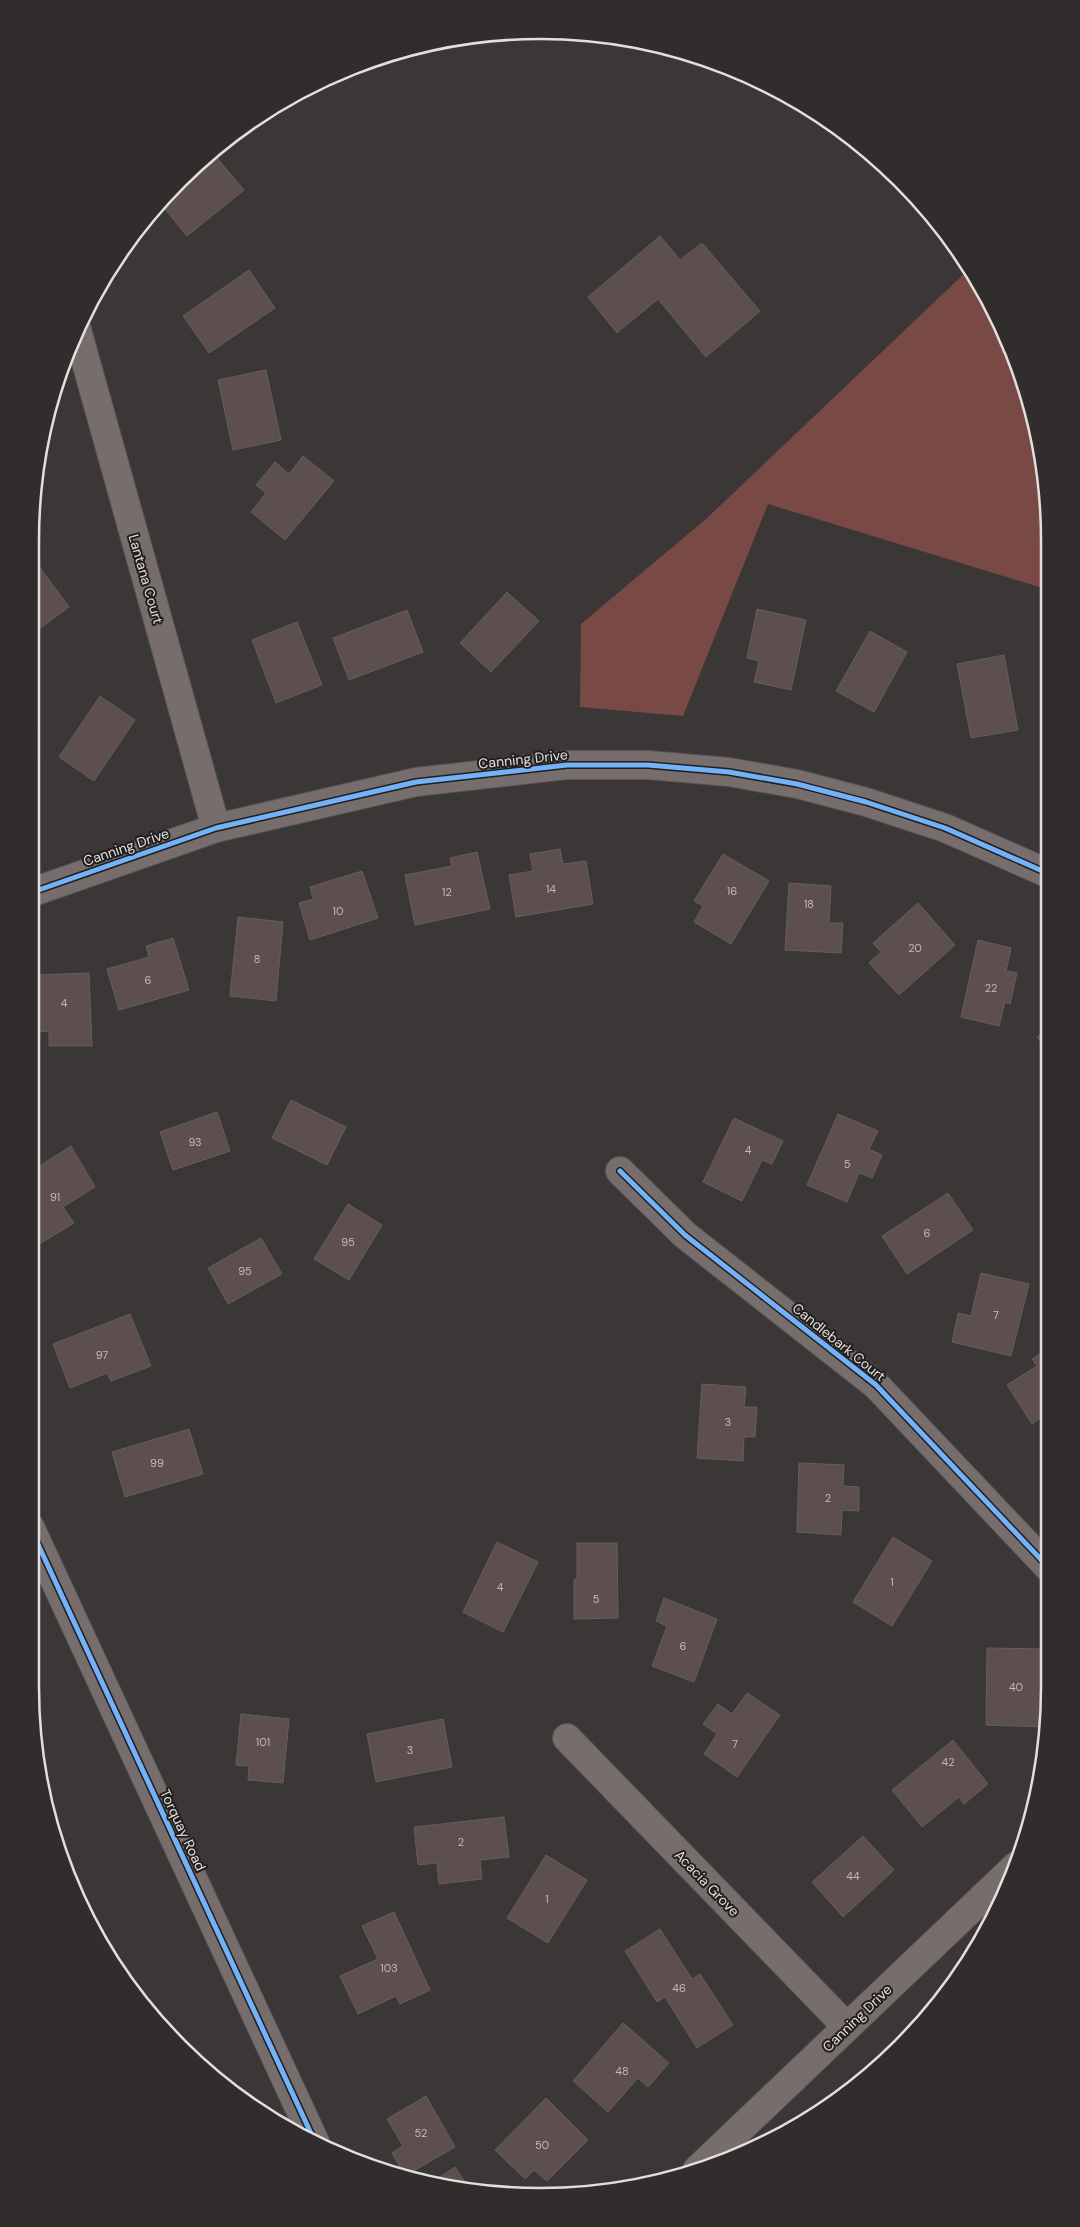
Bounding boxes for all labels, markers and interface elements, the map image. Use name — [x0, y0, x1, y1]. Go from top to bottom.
street label: Lantana Court — [125, 532, 167, 626]
street label: Canning Drive — [477, 745, 569, 773]
street label: Canning Drive — [81, 824, 171, 870]
house number: 14 — [546, 882, 556, 896]
house number: 16 — [727, 884, 737, 898]
house number: 12 — [442, 885, 452, 899]
house number: 18 — [804, 897, 814, 911]
house number: 10 — [333, 904, 343, 918]
house number: 20 — [908, 941, 922, 955]
house number: 8 — [254, 952, 260, 966]
house number: 6 — [145, 973, 152, 987]
house number: 22 — [985, 981, 997, 995]
house number: 4 — [61, 996, 68, 1010]
house number: 93 — [188, 1135, 202, 1149]
house number: 4 — [745, 1143, 752, 1157]
house number: 5 — [844, 1157, 851, 1171]
house number: 91 — [50, 1190, 60, 1204]
house number: 6 — [924, 1226, 931, 1240]
house number: 95 — [341, 1235, 355, 1249]
house number: 95 — [238, 1264, 252, 1278]
street label: Candlebark Court — [789, 1299, 889, 1385]
house number: 7 — [993, 1308, 999, 1322]
house number: 97 — [96, 1348, 108, 1362]
house number: 3 — [725, 1415, 731, 1429]
house number: 99 — [150, 1456, 164, 1470]
house number: 2 — [825, 1491, 831, 1505]
house number: 1 — [890, 1575, 894, 1589]
house number: 4 — [497, 1580, 504, 1594]
house number: 5 — [593, 1592, 600, 1606]
house number: 6 — [680, 1639, 687, 1653]
house number: 40 — [1009, 1680, 1023, 1694]
house number: 101 — [256, 1735, 270, 1749]
house number: 7 — [732, 1737, 738, 1751]
house number: 3 — [407, 1743, 413, 1757]
house number: 42 — [941, 1755, 955, 1769]
street label: Torquay Road — [156, 1786, 210, 1874]
house number: 2 — [458, 1835, 464, 1849]
street label: Acacia Grove — [671, 1846, 743, 1920]
house number: 44 — [846, 1869, 860, 1883]
house number: 1 — [545, 1892, 549, 1906]
house number: 103 — [380, 1961, 398, 1975]
street label: Canning Drive — [818, 1980, 896, 2056]
house number: 46 — [672, 1981, 686, 1995]
house number: 48 — [615, 2064, 629, 2078]
house number: 52 — [415, 2126, 427, 2140]
house number: 50 — [535, 2138, 549, 2152]

